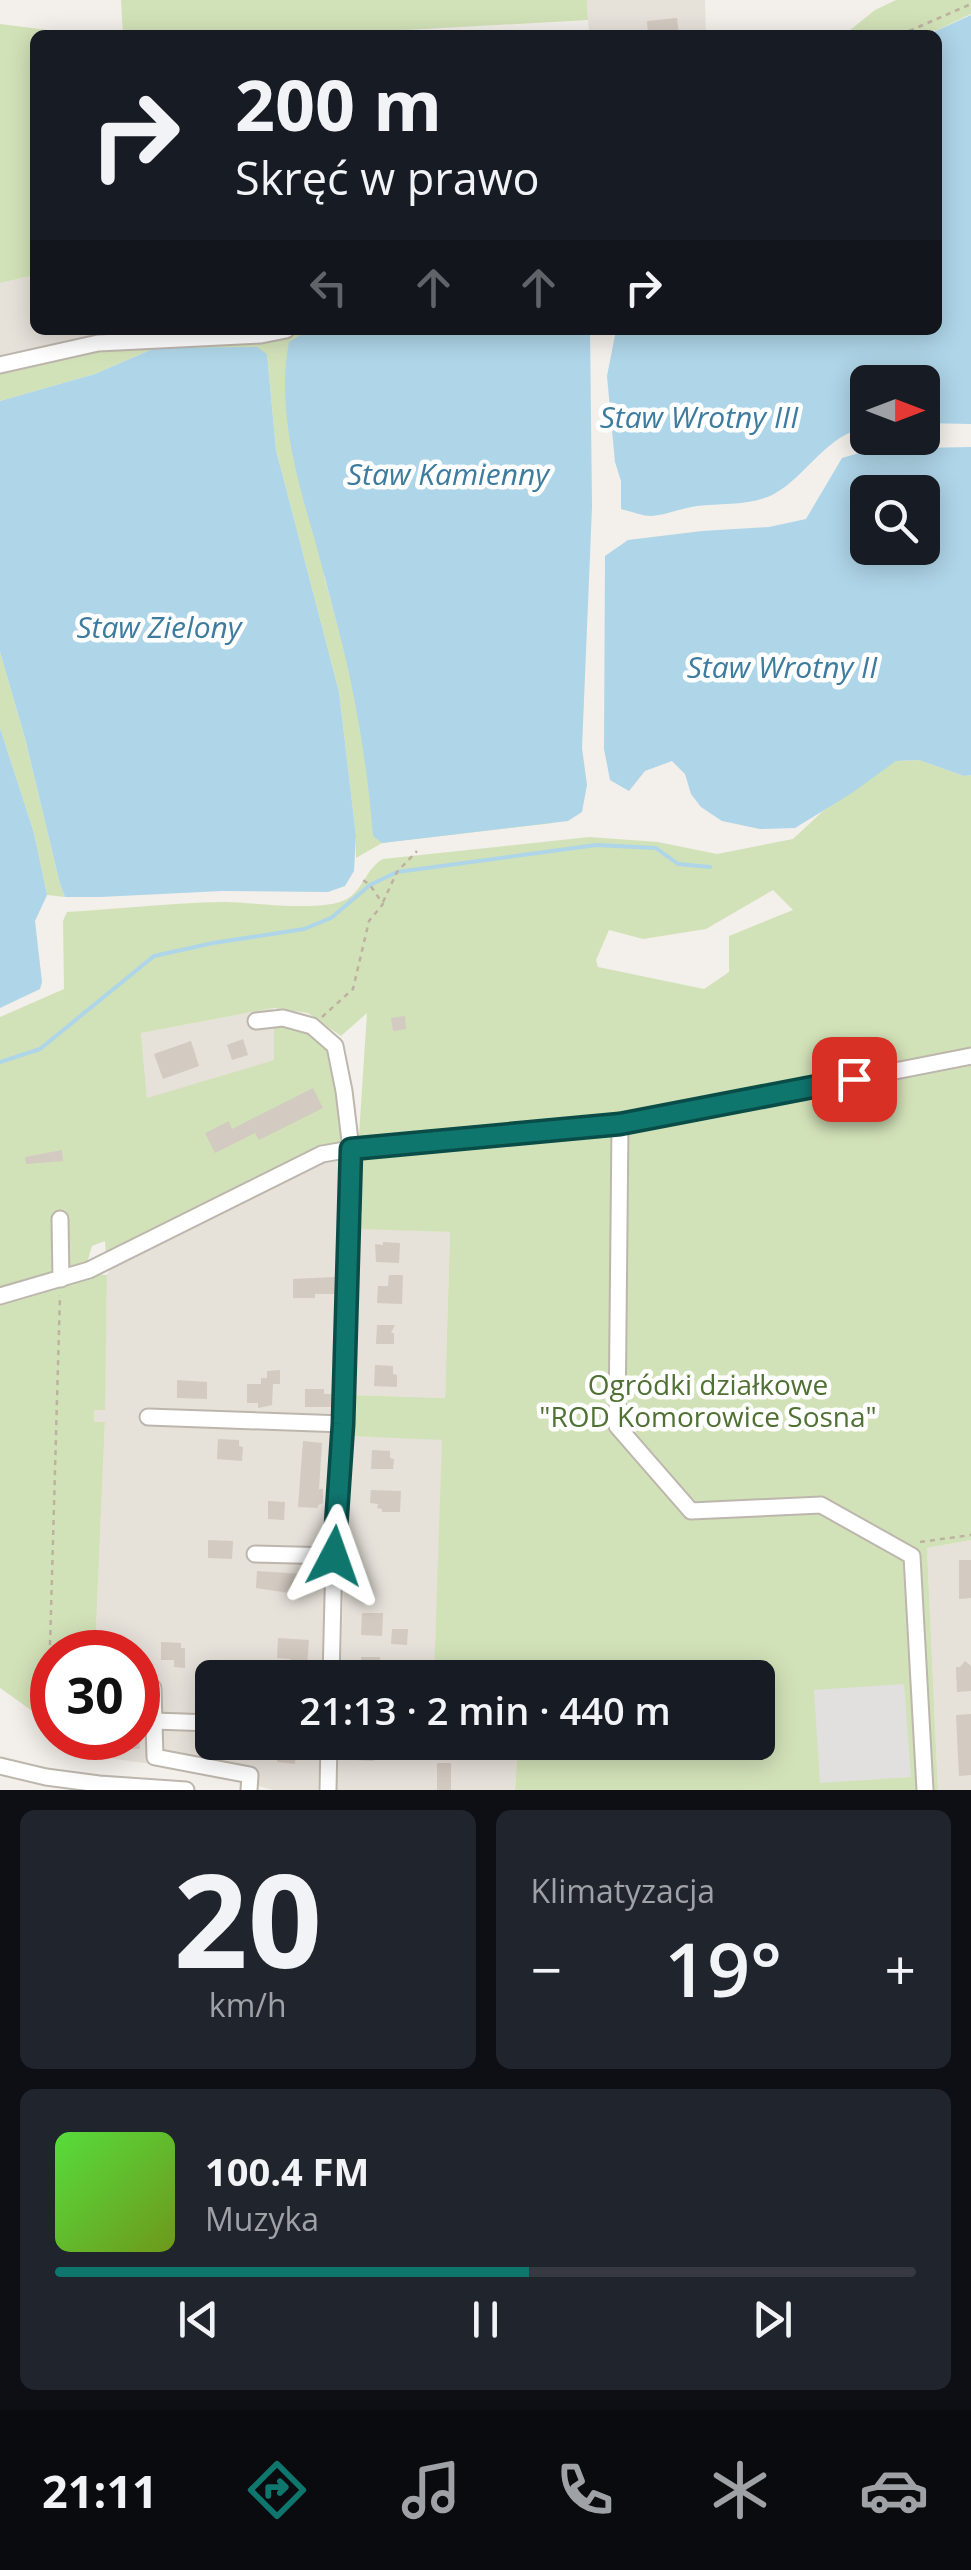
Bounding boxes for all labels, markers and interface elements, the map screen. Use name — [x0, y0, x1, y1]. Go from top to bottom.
text: 200 m — [235, 56, 442, 152]
icon: right — [70, 70, 200, 200]
text: Skręć w prawo — [235, 147, 540, 208]
icon: left — [301, 260, 356, 315]
icon: ahead — [406, 260, 461, 315]
icon: ahead — [511, 260, 566, 315]
icon: right — [616, 260, 671, 315]
north arrow — [850, 365, 940, 455]
map controls — [850, 365, 940, 565]
water label: Staw Wrotny III — [600, 396, 799, 437]
water label: Staw Kamienny — [347, 453, 551, 494]
button: search — [850, 475, 940, 565]
water label: Staw Zielony — [76, 606, 244, 647]
water label: Staw Wrotny II — [687, 646, 878, 687]
pin — [812, 1037, 897, 1122]
icon: arrive — [827, 1052, 882, 1107]
park label: Ogródki działkowe "ROD Komorowice Sosna" — [539, 1365, 877, 1435]
position arrow — [282, 1504, 386, 1608]
speed limit sign: 30 — [30, 1630, 160, 1760]
text: 21:13 · 2 min · 440 m — [299, 1684, 671, 1736]
text: 20 — [173, 1829, 322, 2006]
text: Klimatyzacja — [531, 1869, 715, 1912]
text: 19° — [664, 1917, 782, 2019]
text: − — [531, 1931, 562, 2006]
text: + — [885, 1931, 916, 2006]
text: km/h — [209, 1983, 287, 2026]
text: 100.4 FM — [205, 2145, 369, 2197]
text: Muzyka — [205, 2197, 319, 2240]
icon: previous — [171, 2292, 226, 2347]
icon: pause — [458, 2292, 513, 2347]
icon: next — [745, 2292, 800, 2347]
icon: directions — [242, 2455, 312, 2525]
icon: music — [396, 2455, 466, 2525]
icon: phone — [550, 2455, 620, 2525]
icon: climate — [705, 2455, 775, 2525]
icon: car — [859, 2455, 929, 2525]
text: 21:11 — [42, 2460, 158, 2521]

